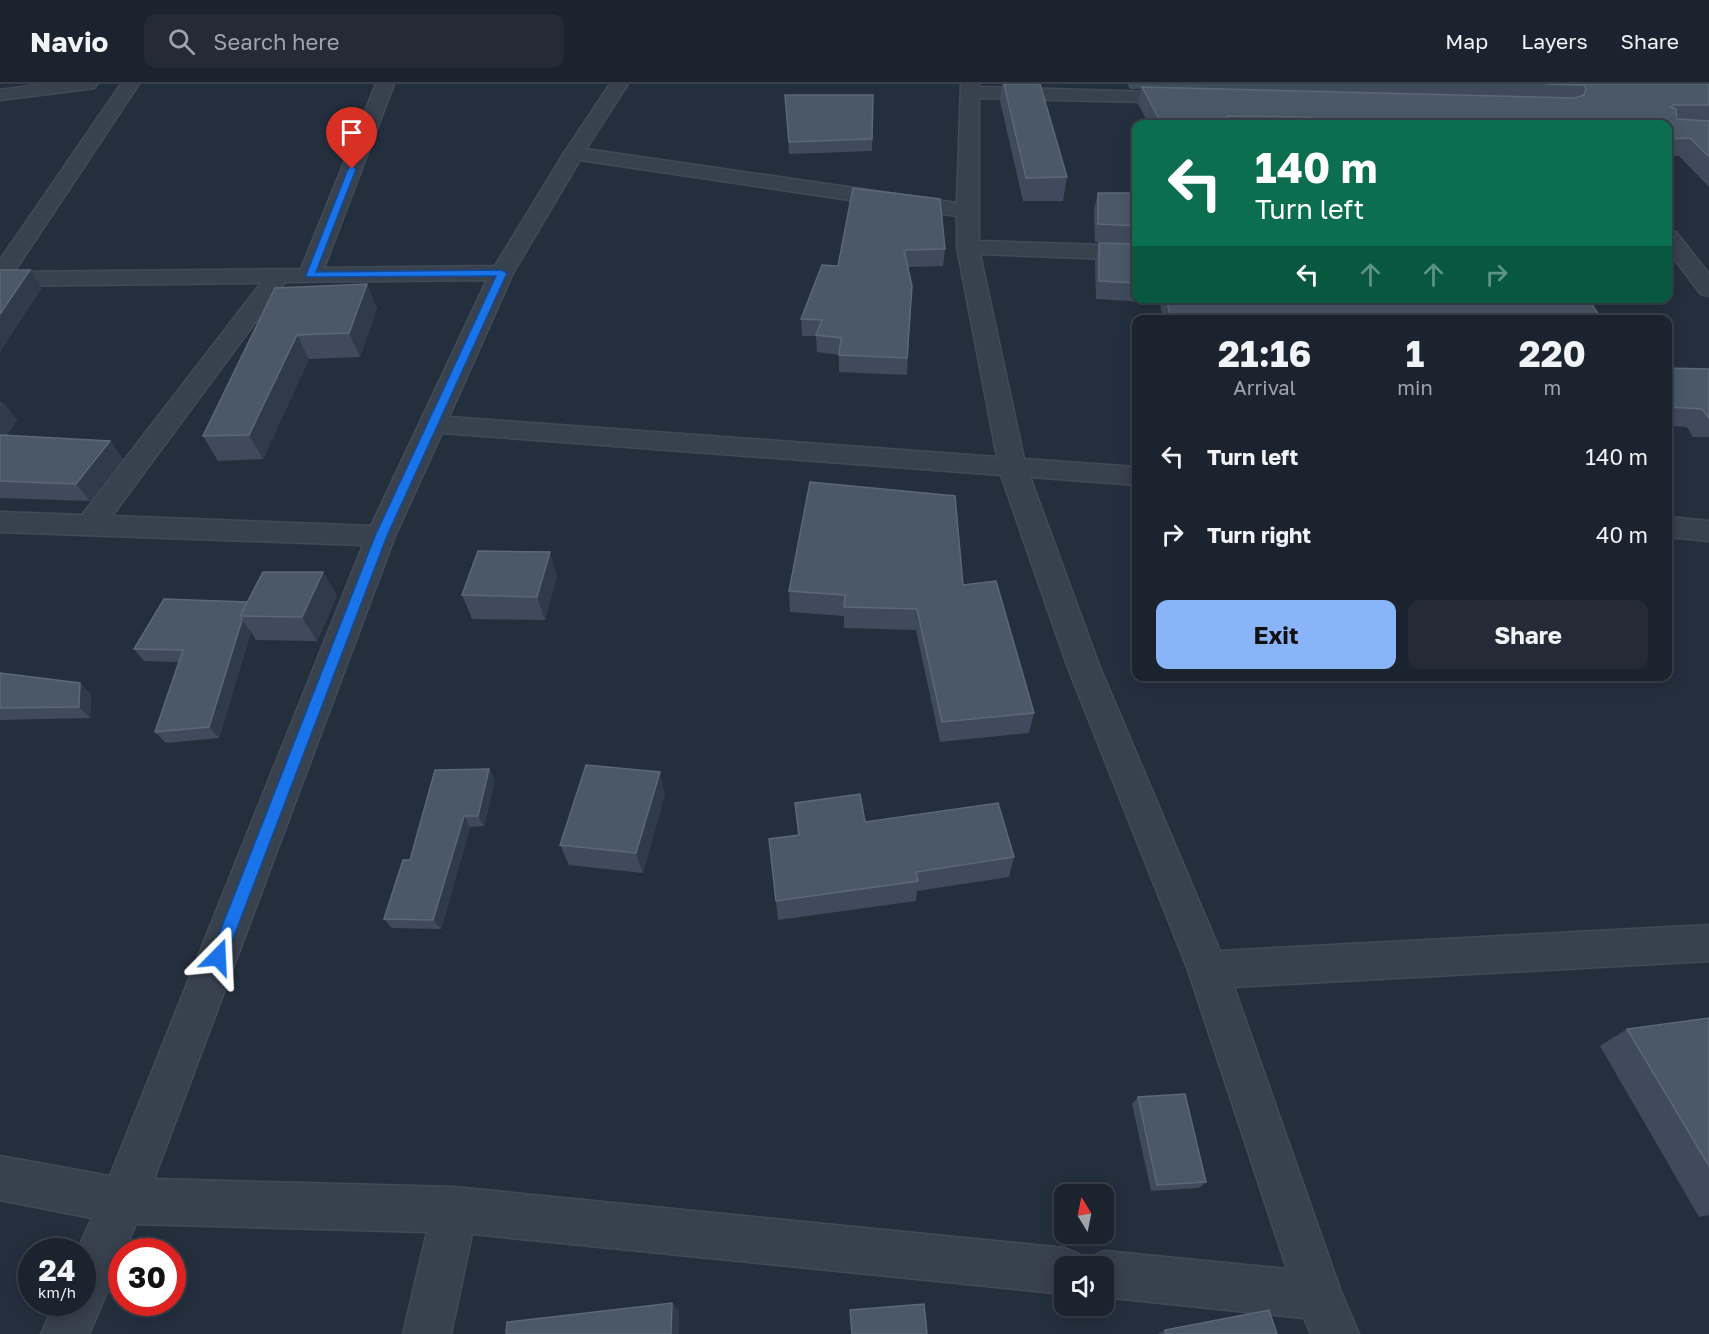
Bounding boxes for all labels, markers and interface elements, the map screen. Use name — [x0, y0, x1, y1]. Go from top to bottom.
search box — [144, 14, 564, 68]
text: Navio — [30, 25, 108, 58]
icon: search — [165, 25, 198, 58]
text: Search here — [213, 28, 339, 55]
text: Map — [1445, 28, 1488, 54]
text: Layers — [1521, 28, 1588, 54]
text: Share — [1621, 28, 1679, 54]
pin — [326, 107, 377, 169]
icon: arrive — [335, 116, 368, 149]
text: 140 m — [1255, 142, 1377, 192]
icon: left — [1156, 144, 1234, 222]
text: Turn left — [1255, 193, 1364, 225]
icon: left — [1291, 258, 1324, 291]
icon: ahead — [1354, 258, 1387, 291]
icon: ahead — [1417, 258, 1450, 291]
icon: right — [1480, 258, 1513, 291]
text: 21:16 — [1218, 332, 1311, 375]
text: 1 — [1406, 332, 1424, 375]
text: 220 — [1519, 332, 1586, 375]
text: Arrival — [1233, 375, 1296, 399]
text: min — [1397, 375, 1433, 399]
text: m — [1544, 375, 1561, 399]
icon: left — [1156, 440, 1189, 473]
text: Turn left — [1207, 443, 1298, 470]
text: 140 m — [1585, 443, 1648, 470]
icon: right — [1156, 518, 1189, 551]
text: Turn right — [1207, 521, 1311, 548]
text: 40 m — [1596, 521, 1648, 548]
button: Exit — [1156, 600, 1396, 669]
button: Share — [1408, 600, 1648, 669]
position arrow — [186, 925, 250, 989]
north arrow — [1054, 1184, 1114, 1244]
map controls — [1054, 1184, 1114, 1316]
speed limit sign: 30 — [108, 1238, 186, 1316]
text: 24 — [38, 1252, 76, 1288]
button: sound — [1054, 1256, 1114, 1316]
text: km/h — [38, 1283, 76, 1301]

